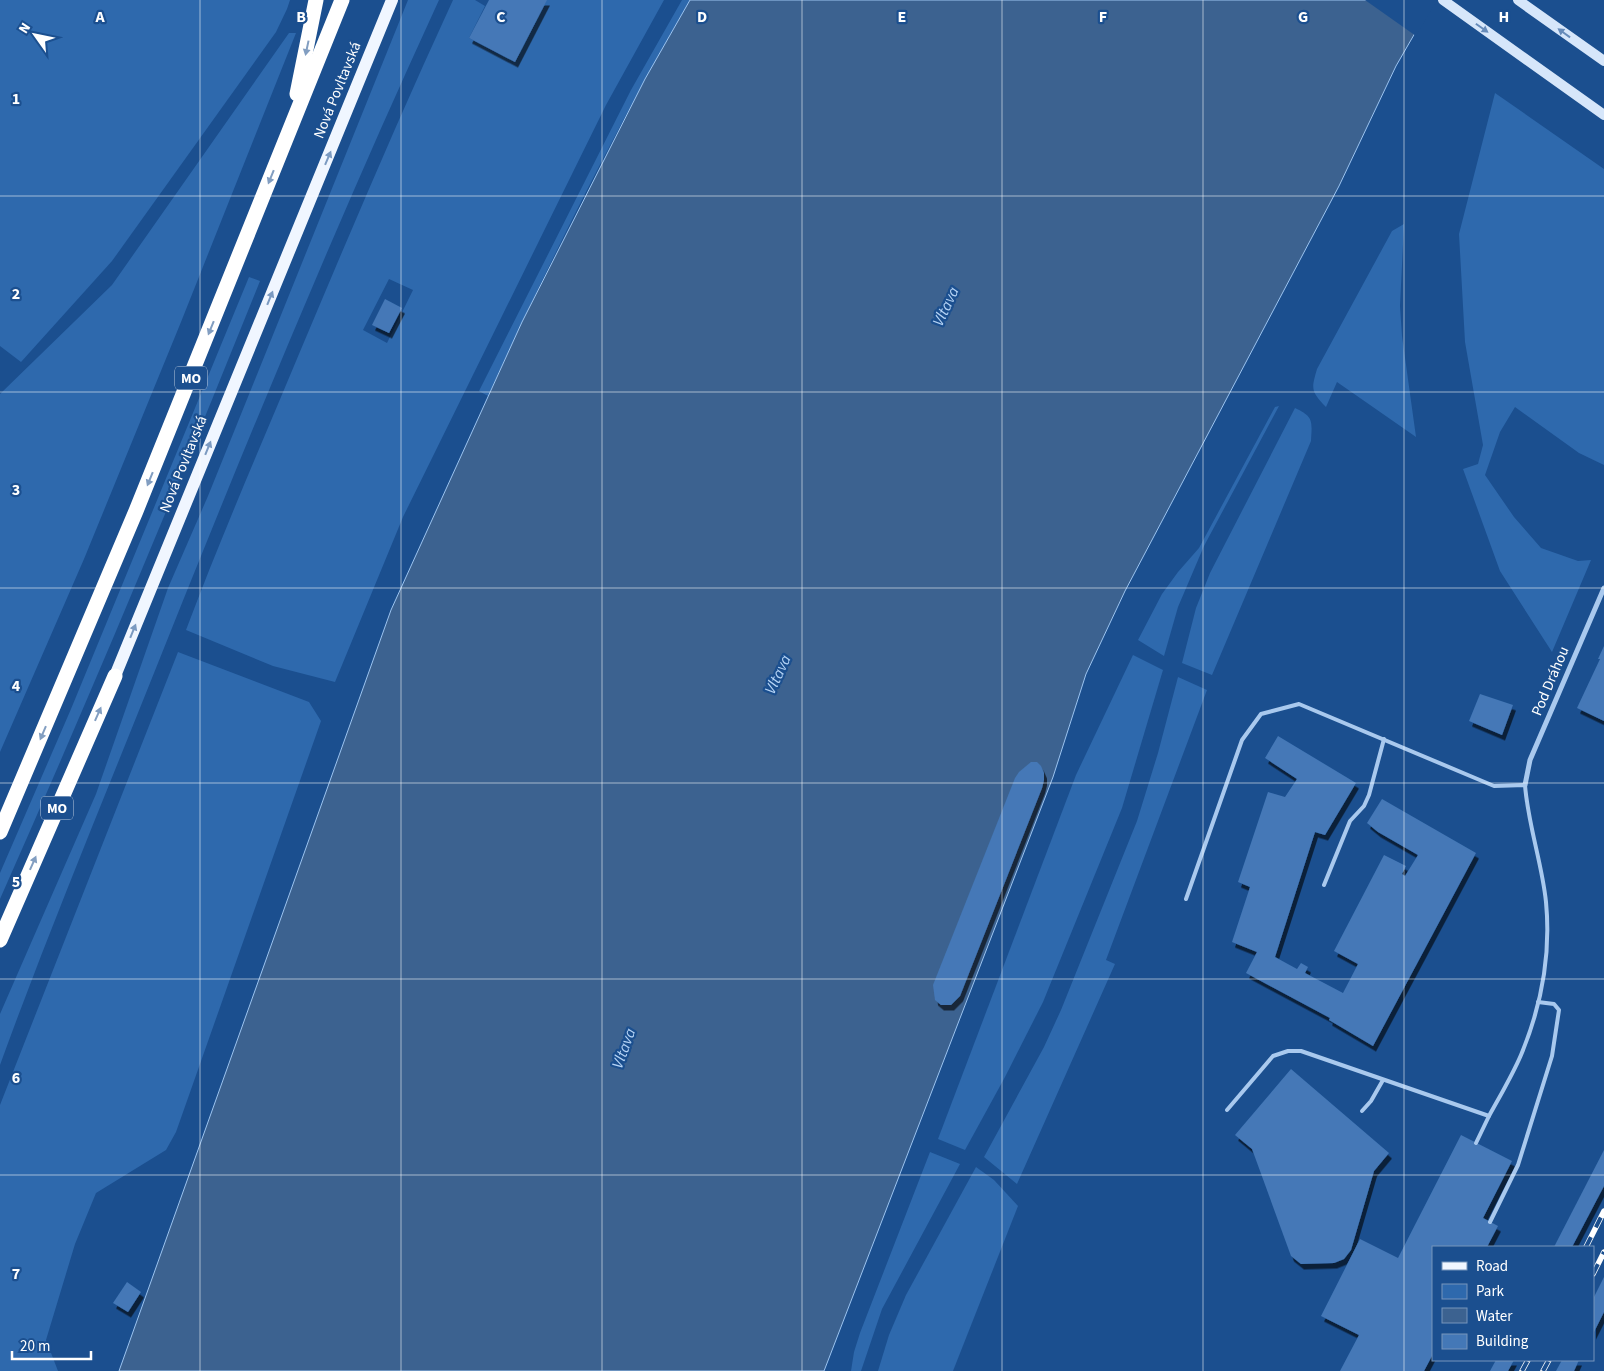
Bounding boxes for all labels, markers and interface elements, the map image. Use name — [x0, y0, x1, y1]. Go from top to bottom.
text: A — [94, 6, 105, 28]
text: B — [296, 6, 306, 28]
text: C — [496, 6, 506, 28]
text: D — [697, 6, 707, 28]
text: E — [898, 6, 906, 28]
text: F — [1099, 6, 1107, 28]
text: G — [1298, 6, 1308, 28]
text: H — [1499, 6, 1509, 28]
north arrow — [10, 10, 60, 60]
text: N — [14, 19, 36, 38]
one-way arrow — [1475, 23, 1489, 33]
one-way arrow — [1557, 28, 1571, 38]
street label: Nová Povltavská — [309, 39, 366, 142]
one-way arrow — [302, 40, 310, 56]
text: 1 — [12, 88, 20, 110]
one-way arrow — [325, 150, 333, 165]
one-way arrow — [267, 170, 275, 185]
text: 2 — [12, 283, 20, 305]
water label: Vltava — [927, 283, 965, 330]
one-way arrow — [267, 291, 275, 305]
one-way arrow — [207, 321, 215, 336]
road number: MO — [175, 366, 207, 389]
street label: Nová Povltavská — [155, 413, 212, 516]
one-way arrow — [205, 441, 213, 455]
one-way arrow — [145, 471, 153, 486]
text: 3 — [12, 479, 20, 501]
one-way arrow — [130, 624, 138, 638]
street label: Pod Dráhou — [1526, 643, 1575, 719]
water label: Vltava — [759, 651, 797, 698]
text: 4 — [12, 675, 21, 697]
one-way arrow — [95, 707, 103, 721]
one-way arrow — [38, 726, 46, 740]
road number: MO — [41, 796, 73, 820]
one-way arrow — [30, 856, 38, 870]
text: 5 — [12, 871, 20, 893]
water label: Vltava — [607, 1025, 641, 1071]
text: 6 — [12, 1067, 20, 1089]
legend — [1432, 1246, 1594, 1361]
text: Road — [1476, 1256, 1508, 1277]
text: 7 — [12, 1263, 20, 1285]
text: Park — [1476, 1281, 1505, 1302]
text: Water — [1476, 1306, 1513, 1327]
scale bar — [12, 1328, 91, 1360]
text: Building — [1476, 1331, 1529, 1352]
text: 20 m — [20, 1336, 50, 1357]

